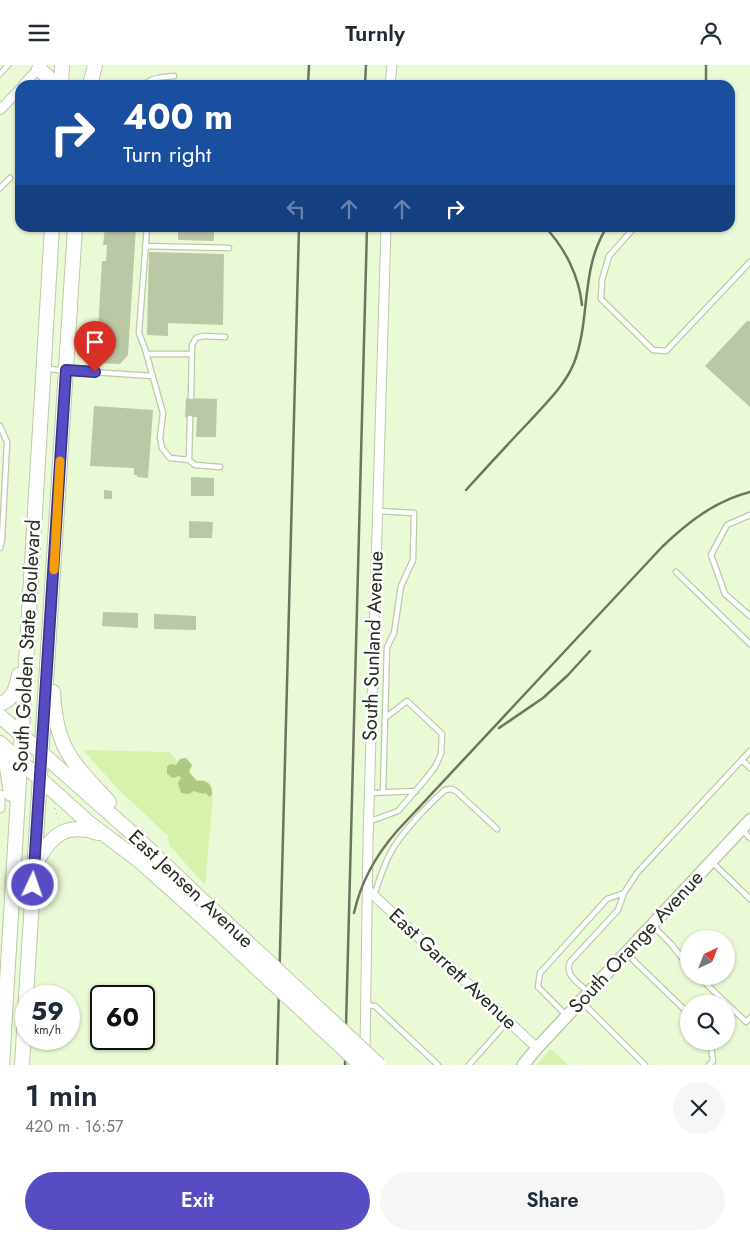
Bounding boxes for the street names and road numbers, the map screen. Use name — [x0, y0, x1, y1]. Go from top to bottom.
street label: South Golden State Boulevard — [6, 519, 48, 773]
street label: South Sunland Avenue — [355, 551, 391, 741]
street label: East Jensen Avenue — [122, 823, 260, 955]
street label: South Orange Avenue — [562, 864, 710, 1020]
street label: East Garrett Avenue — [382, 902, 524, 1036]

